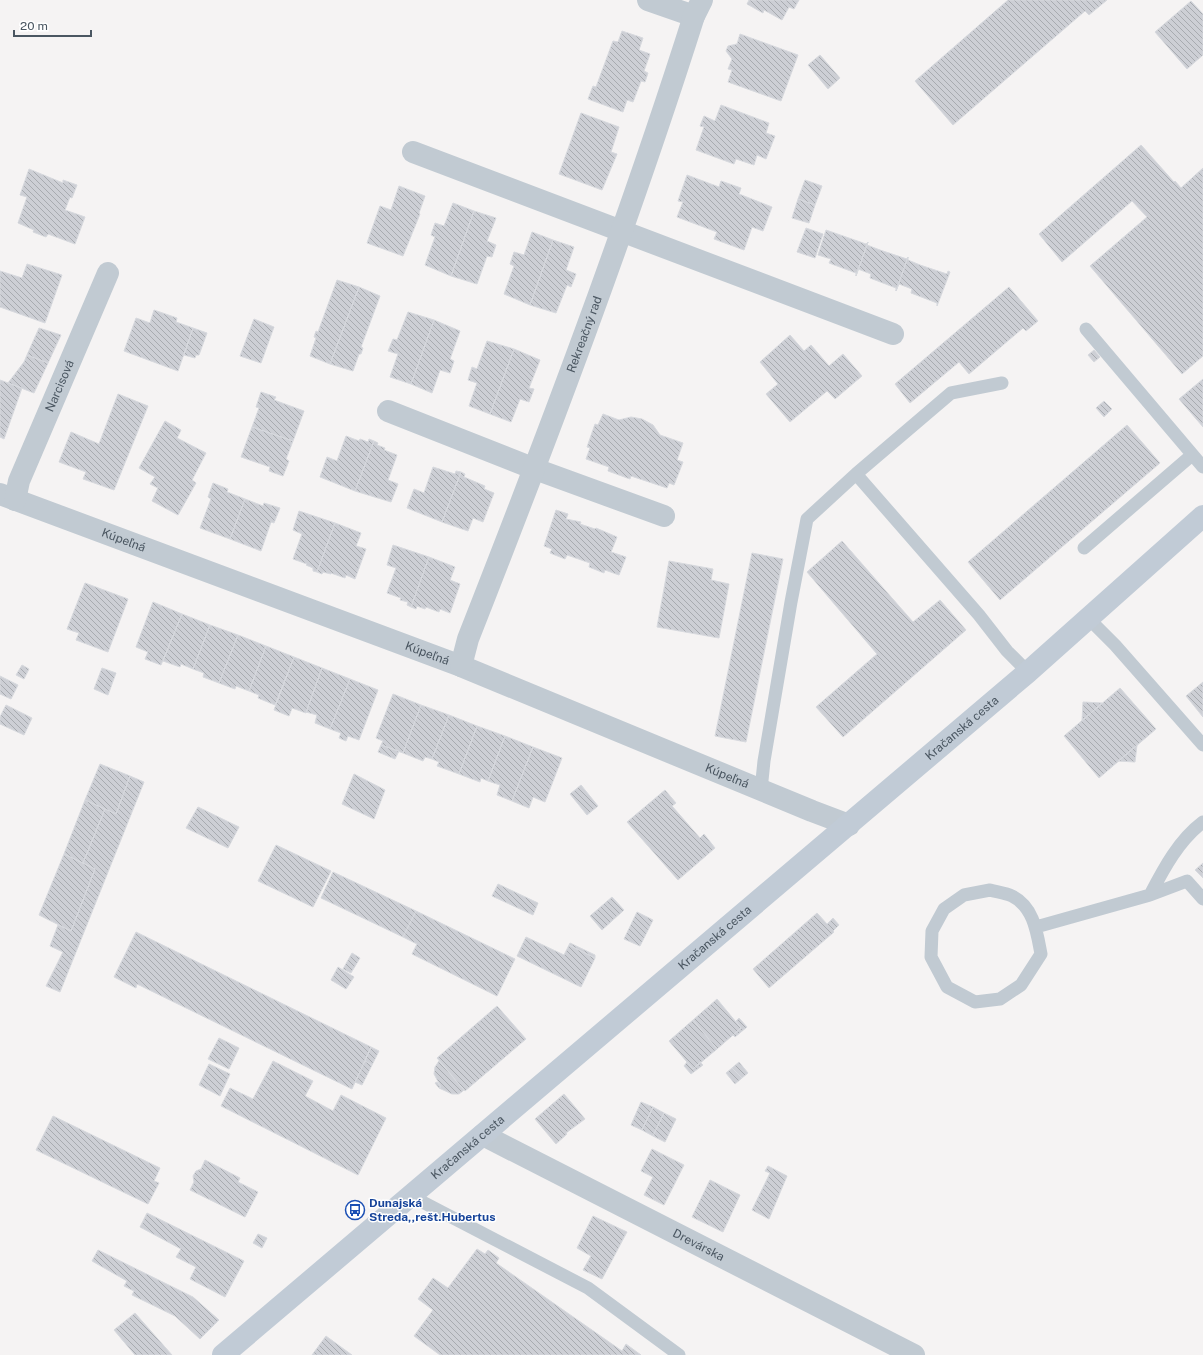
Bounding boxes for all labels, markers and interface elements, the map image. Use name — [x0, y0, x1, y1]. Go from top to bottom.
scale bar — [14, 12, 91, 38]
text: 20 m — [20, 19, 48, 33]
street label: Rekreačný rad — [564, 294, 605, 374]
street label: Narcisová — [42, 358, 77, 414]
street label: Kúpeľná — [100, 526, 148, 555]
street label: Kúpeľná — [403, 639, 451, 668]
street label: Kračanská cesta — [922, 693, 1001, 763]
street label: Kúpeľná — [703, 761, 751, 791]
street label: Kračanská cesta — [675, 903, 754, 973]
street label: Kračanská cesta — [428, 1112, 507, 1182]
place label: Dunajská Streda,,rešt.Hubertus — [369, 1196, 496, 1224]
bus stop icon: Dunajská Streda,,rešt.Hubertus — [344, 1199, 366, 1221]
street label: Drevárska — [670, 1226, 727, 1264]

